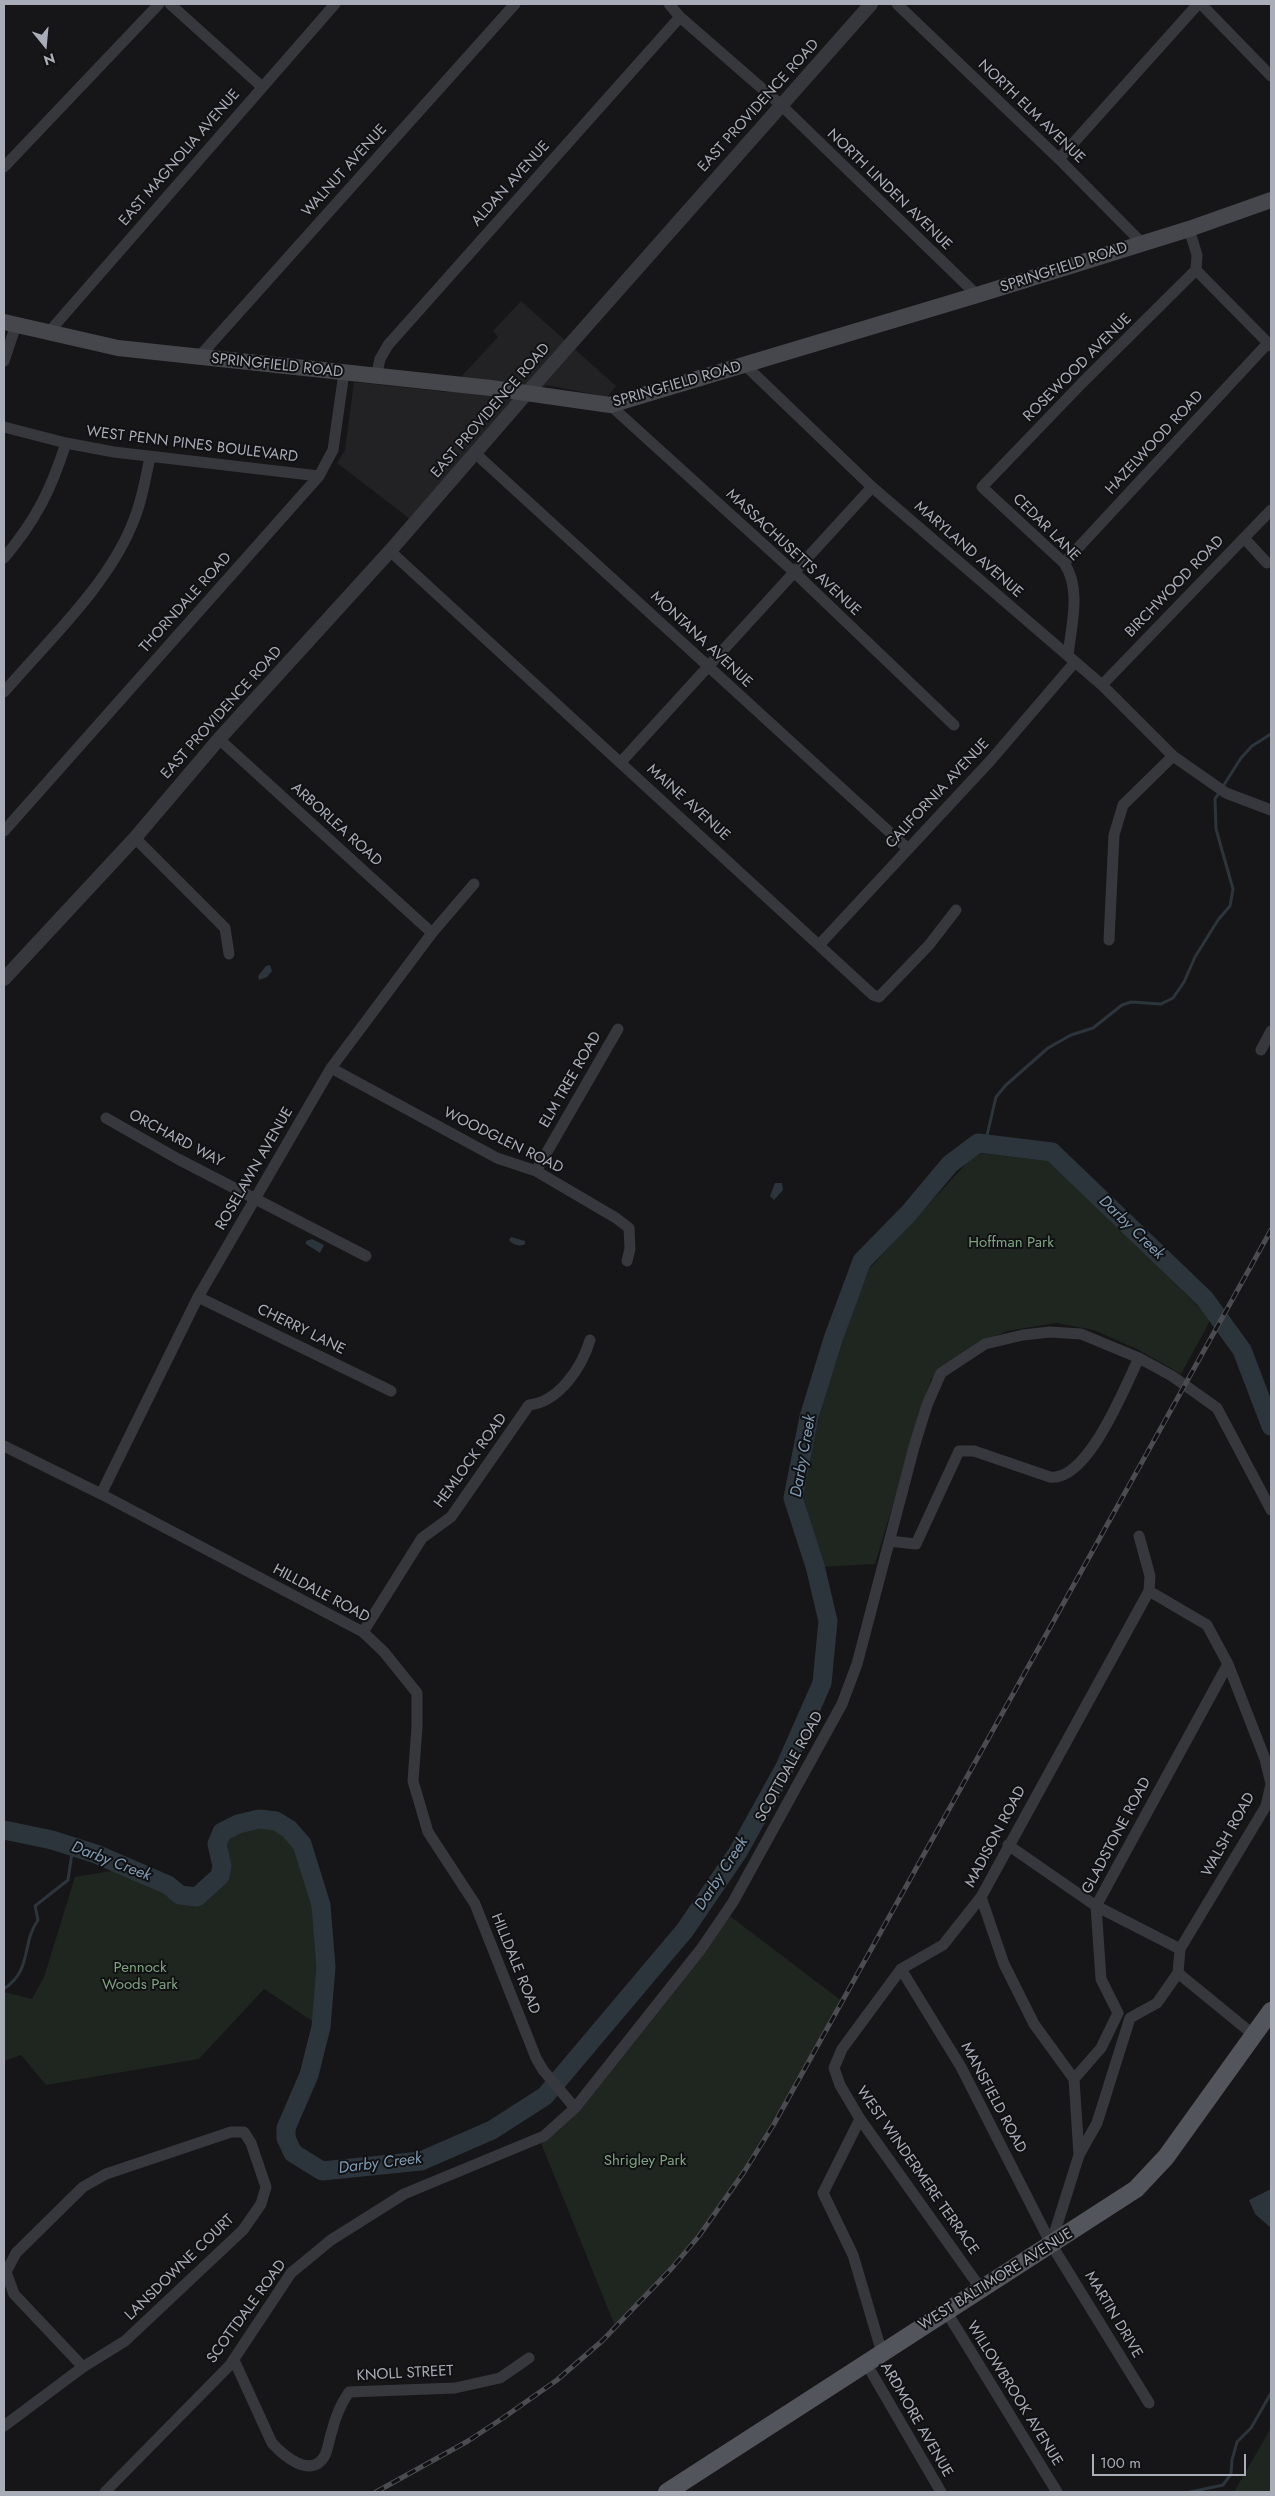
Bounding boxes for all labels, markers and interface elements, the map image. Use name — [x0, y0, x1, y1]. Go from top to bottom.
north arrow — [20, 20, 70, 70]
street label: EAST PROVIDENCE ROAD — [695, 36, 823, 176]
text: N — [41, 48, 58, 71]
street label: NORTH ELM AVENUE — [974, 56, 1088, 168]
street label: EAST MAGNOLIA AVENUE — [116, 86, 244, 230]
street label: WALNUT AVENUE — [299, 121, 391, 221]
street label: NORTH LINDEN AVENUE — [823, 126, 955, 254]
street label: ALDAN AVENUE — [468, 138, 554, 230]
street label: SPRINGFIELD ROAD — [998, 239, 1130, 297]
street label: ROSEWOOD AVENUE — [1020, 310, 1136, 426]
street label: EAST PROVIDENCE ROAD — [428, 340, 554, 482]
street label: SPRINGFIELD ROAD — [210, 350, 344, 382]
street label: SPRINGFIELD ROAD — [611, 358, 743, 412]
street label: HAZELWOOD ROAD — [1102, 387, 1208, 499]
street label: WEST PENN PINES BOULEVARD — [85, 423, 299, 467]
street label: MASSACHUSETTS AVENUE — [722, 486, 864, 620]
street label: CEDAR LANE — [1009, 491, 1083, 565]
street label: MARYLAND AVENUE — [910, 498, 1026, 602]
street label: BIRCHWOOD ROAD — [1122, 532, 1228, 642]
street label: THORNDALE ROAD — [136, 549, 236, 657]
street label: MONTANA AVENUE — [646, 588, 756, 692]
street label: EAST PROVIDENCE ROAD — [158, 643, 286, 783]
street label: CALIFORNIA AVENUE — [882, 735, 994, 853]
street label: MAINE AVENUE — [643, 761, 733, 845]
street label: ARBORLEA ROAD — [287, 779, 385, 871]
street label: ELM TREE ROAD — [536, 1029, 606, 1131]
street label: ROSELAWN AVENUE — [212, 1104, 298, 1234]
street label: WOODGLEN ROAD — [440, 1104, 566, 1178]
street label: ORCHARD WAY — [125, 1106, 227, 1172]
water label: Darby Creek — [1094, 1192, 1168, 1264]
park label: Hoffman Park — [968, 1234, 1054, 1252]
street label: CHERRY LANE — [254, 1301, 348, 1359]
street label: HEMLOCK ROAD — [431, 1410, 511, 1512]
water label: Darby Creek — [787, 1413, 821, 1499]
street label: HILLDALE ROAD — [270, 1561, 372, 1627]
street label: SCOTTDALE ROAD — [752, 1709, 828, 1825]
street label: GLADSTONE ROAD — [1079, 1775, 1155, 1897]
street label: MADISON ROAD — [962, 1783, 1030, 1891]
street label: WALSH ROAD — [1199, 1790, 1259, 1880]
water label: Darby Creek — [691, 1834, 753, 1914]
water label: Darby Creek — [69, 1838, 153, 1886]
street label: HILLDALE ROAD — [487, 1911, 543, 2017]
park label: Pennock Woods Park — [102, 1959, 178, 1994]
street label: MANSFIELD ROAD — [956, 2040, 1030, 2156]
street label: WEST WINDERMERE TERRACE — [852, 2083, 982, 2259]
water label: Darby Creek — [337, 2149, 423, 2179]
park label: Shrigley Park — [604, 2152, 686, 2170]
street label: LANSDOWNE COURT — [122, 2211, 238, 2325]
street label: WEST BALTIMORE AVENUE — [916, 2225, 1076, 2335]
street label: SCOTTDALE ROAD — [203, 2257, 291, 2367]
street label: MARTIN DRIVE — [1080, 2269, 1146, 2361]
street label: WILLOWBROOK AVENUE — [962, 2318, 1066, 2470]
street label: ARDMORE AVENUE — [876, 2359, 956, 2481]
street label: KNOLL STREET — [356, 2362, 454, 2386]
scale bar — [1095, 2444, 1249, 2476]
text: 100 m — [1100, 2452, 1141, 2474]

